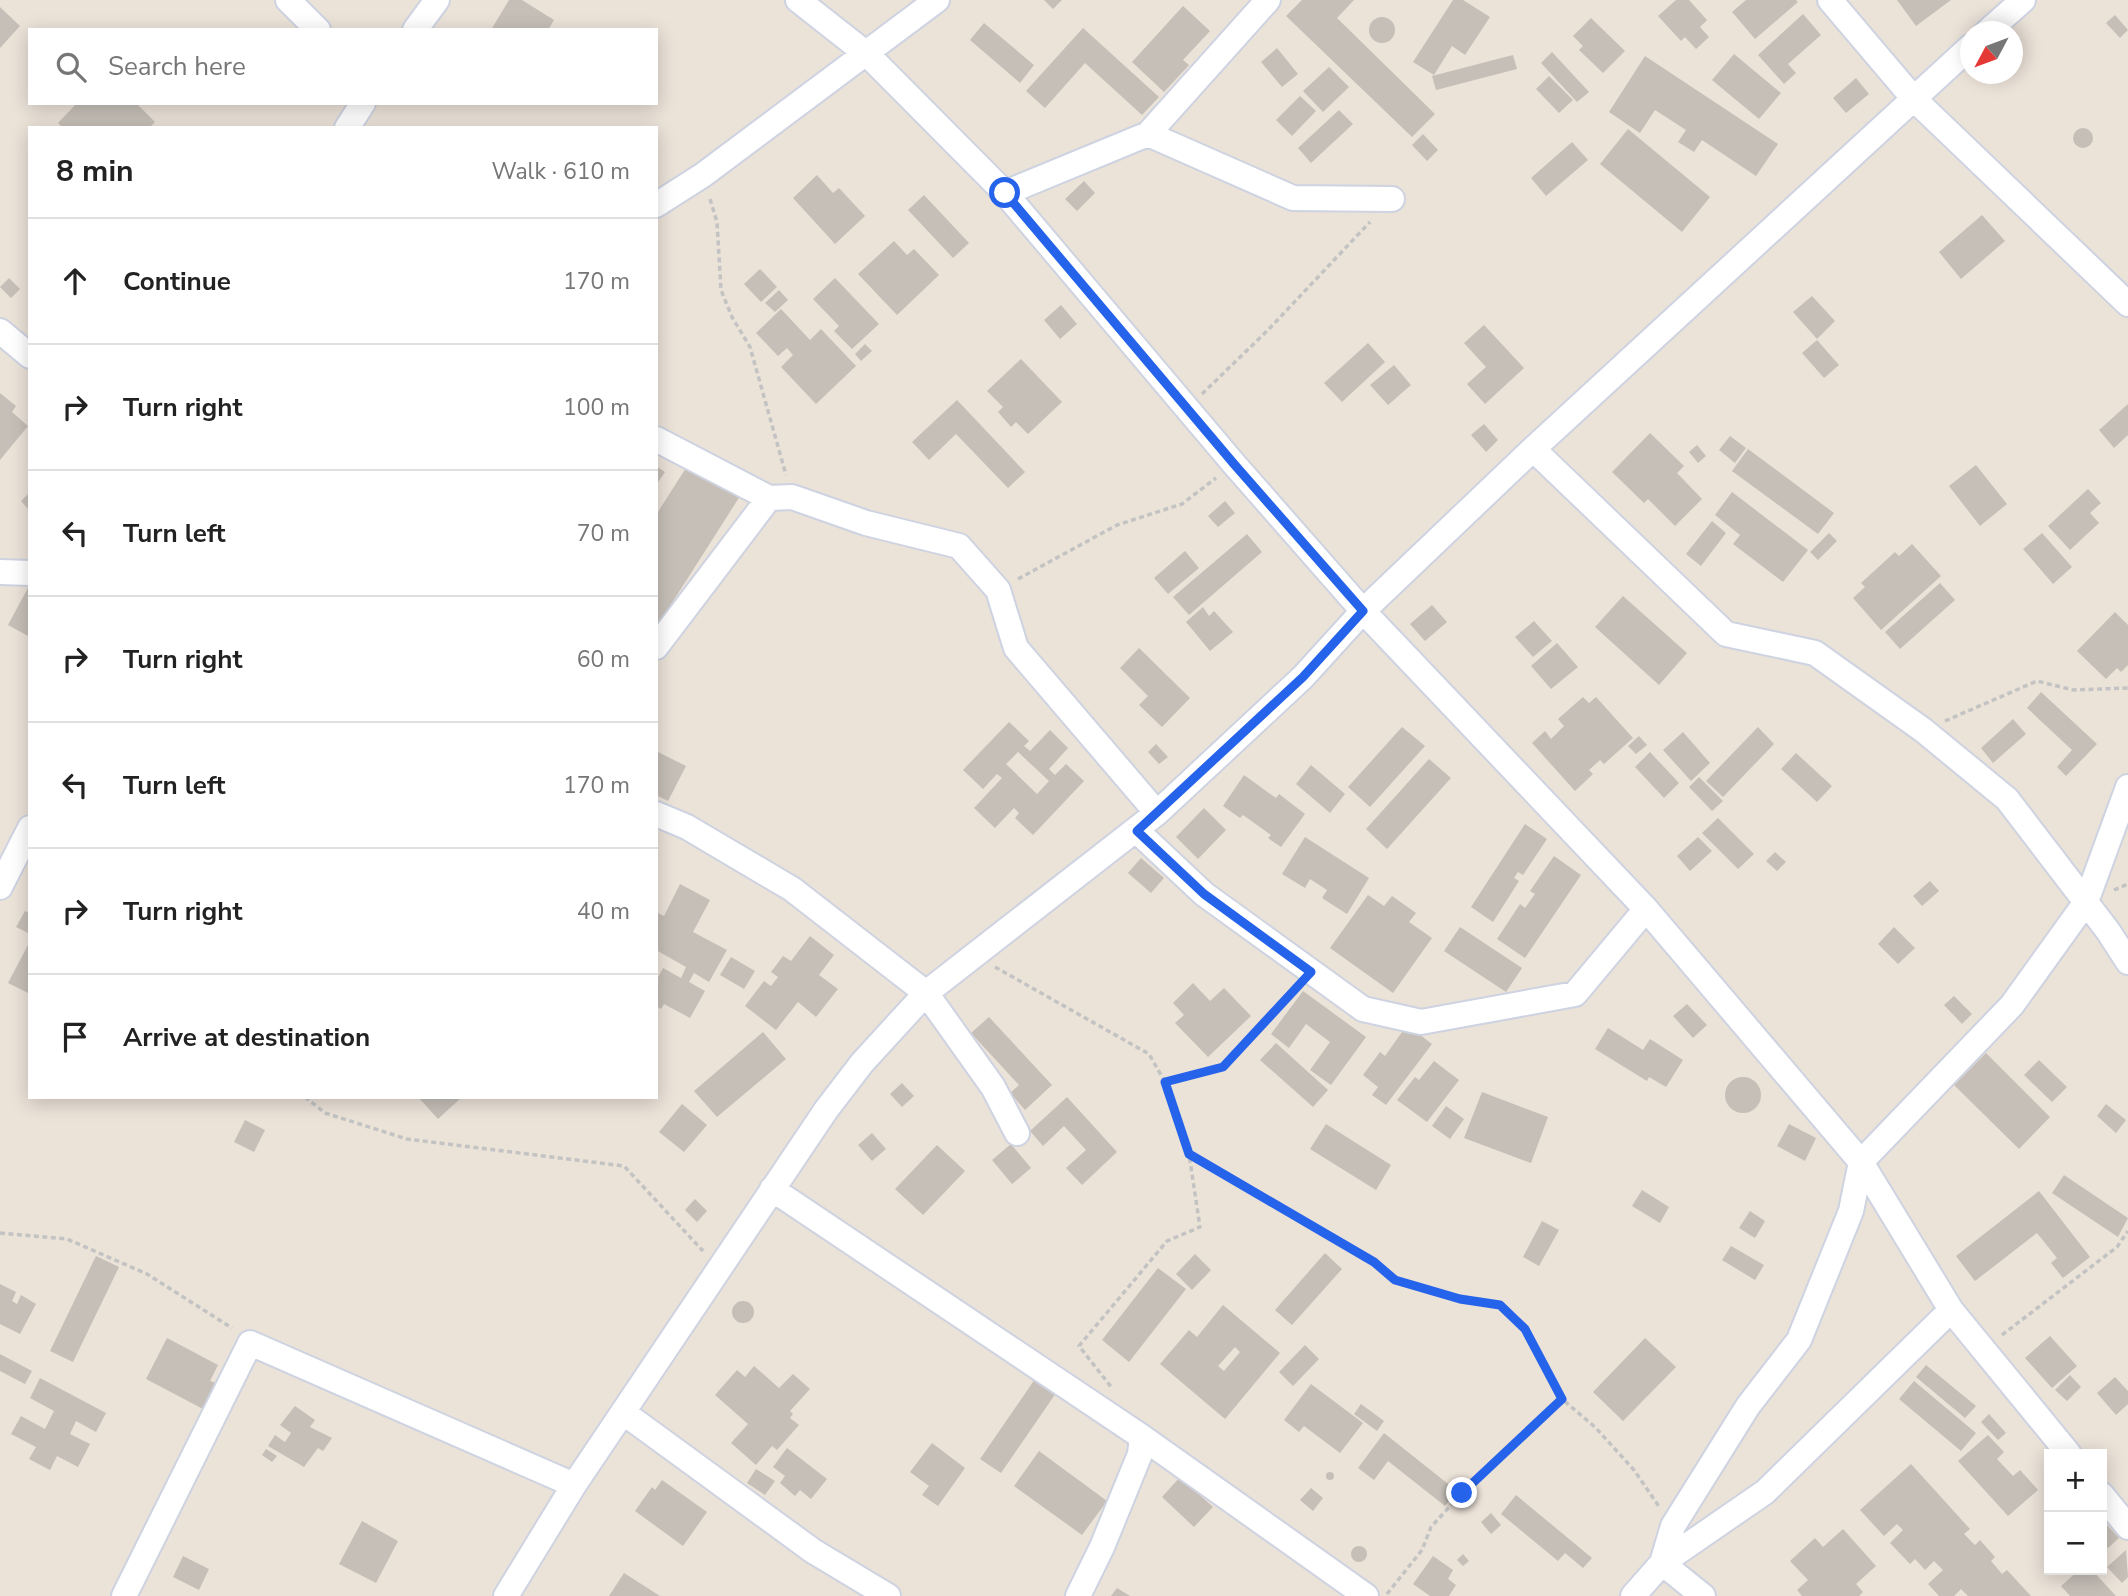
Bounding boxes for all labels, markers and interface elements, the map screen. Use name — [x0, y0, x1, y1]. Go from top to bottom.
north arrow — [1960, 21, 2023, 84]
search box — [28, 28, 658, 105]
icon: search — [52, 48, 90, 86]
text: Search here — [108, 49, 246, 84]
text: 8 min — [56, 151, 134, 192]
text: Walk · 610 m — [491, 156, 630, 187]
route start — [989, 177, 1020, 208]
icon: ahead — [56, 262, 94, 300]
text: Continue — [123, 264, 231, 299]
text: 170 m — [563, 266, 630, 297]
icon: right — [56, 388, 94, 426]
text: Turn right — [123, 390, 242, 425]
text: 100 m — [563, 392, 630, 423]
icon: left — [56, 514, 94, 552]
text: Turn left — [123, 516, 226, 551]
text: 70 m — [577, 518, 630, 549]
icon: right — [56, 640, 94, 678]
text: Turn right — [123, 642, 242, 677]
text: 60 m — [577, 644, 630, 675]
icon: left — [56, 766, 94, 804]
text: Turn left — [123, 768, 226, 803]
text: 170 m — [563, 770, 630, 801]
icon: right — [56, 892, 94, 930]
text: Turn right — [123, 894, 242, 929]
text: 40 m — [577, 896, 630, 927]
icon: arrive — [56, 1018, 94, 1056]
text: Arrive at destination — [123, 1020, 370, 1055]
map controls — [2044, 1449, 2107, 1575]
button: + — [2044, 1449, 2107, 1512]
route end — [1446, 1477, 1477, 1508]
button: − — [2044, 1512, 2107, 1575]

